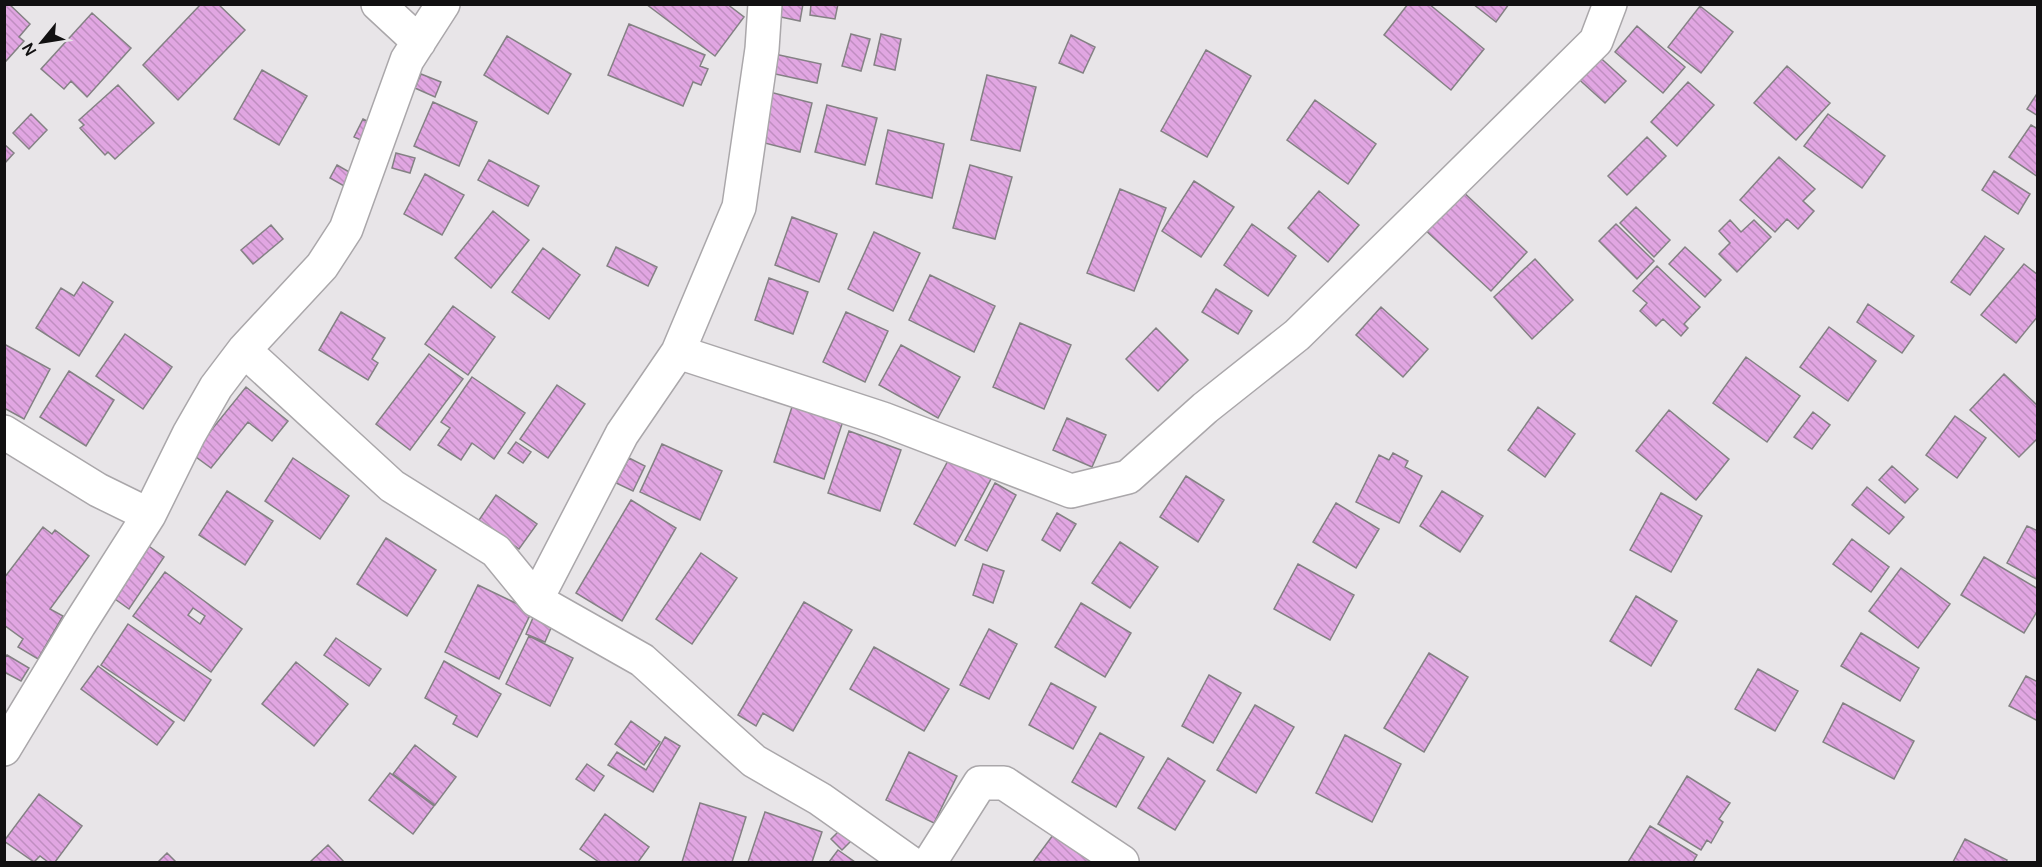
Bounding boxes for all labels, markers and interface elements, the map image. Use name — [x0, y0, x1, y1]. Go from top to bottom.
north arrow — [12, 12, 72, 72]
text: N — [17, 39, 41, 60]

